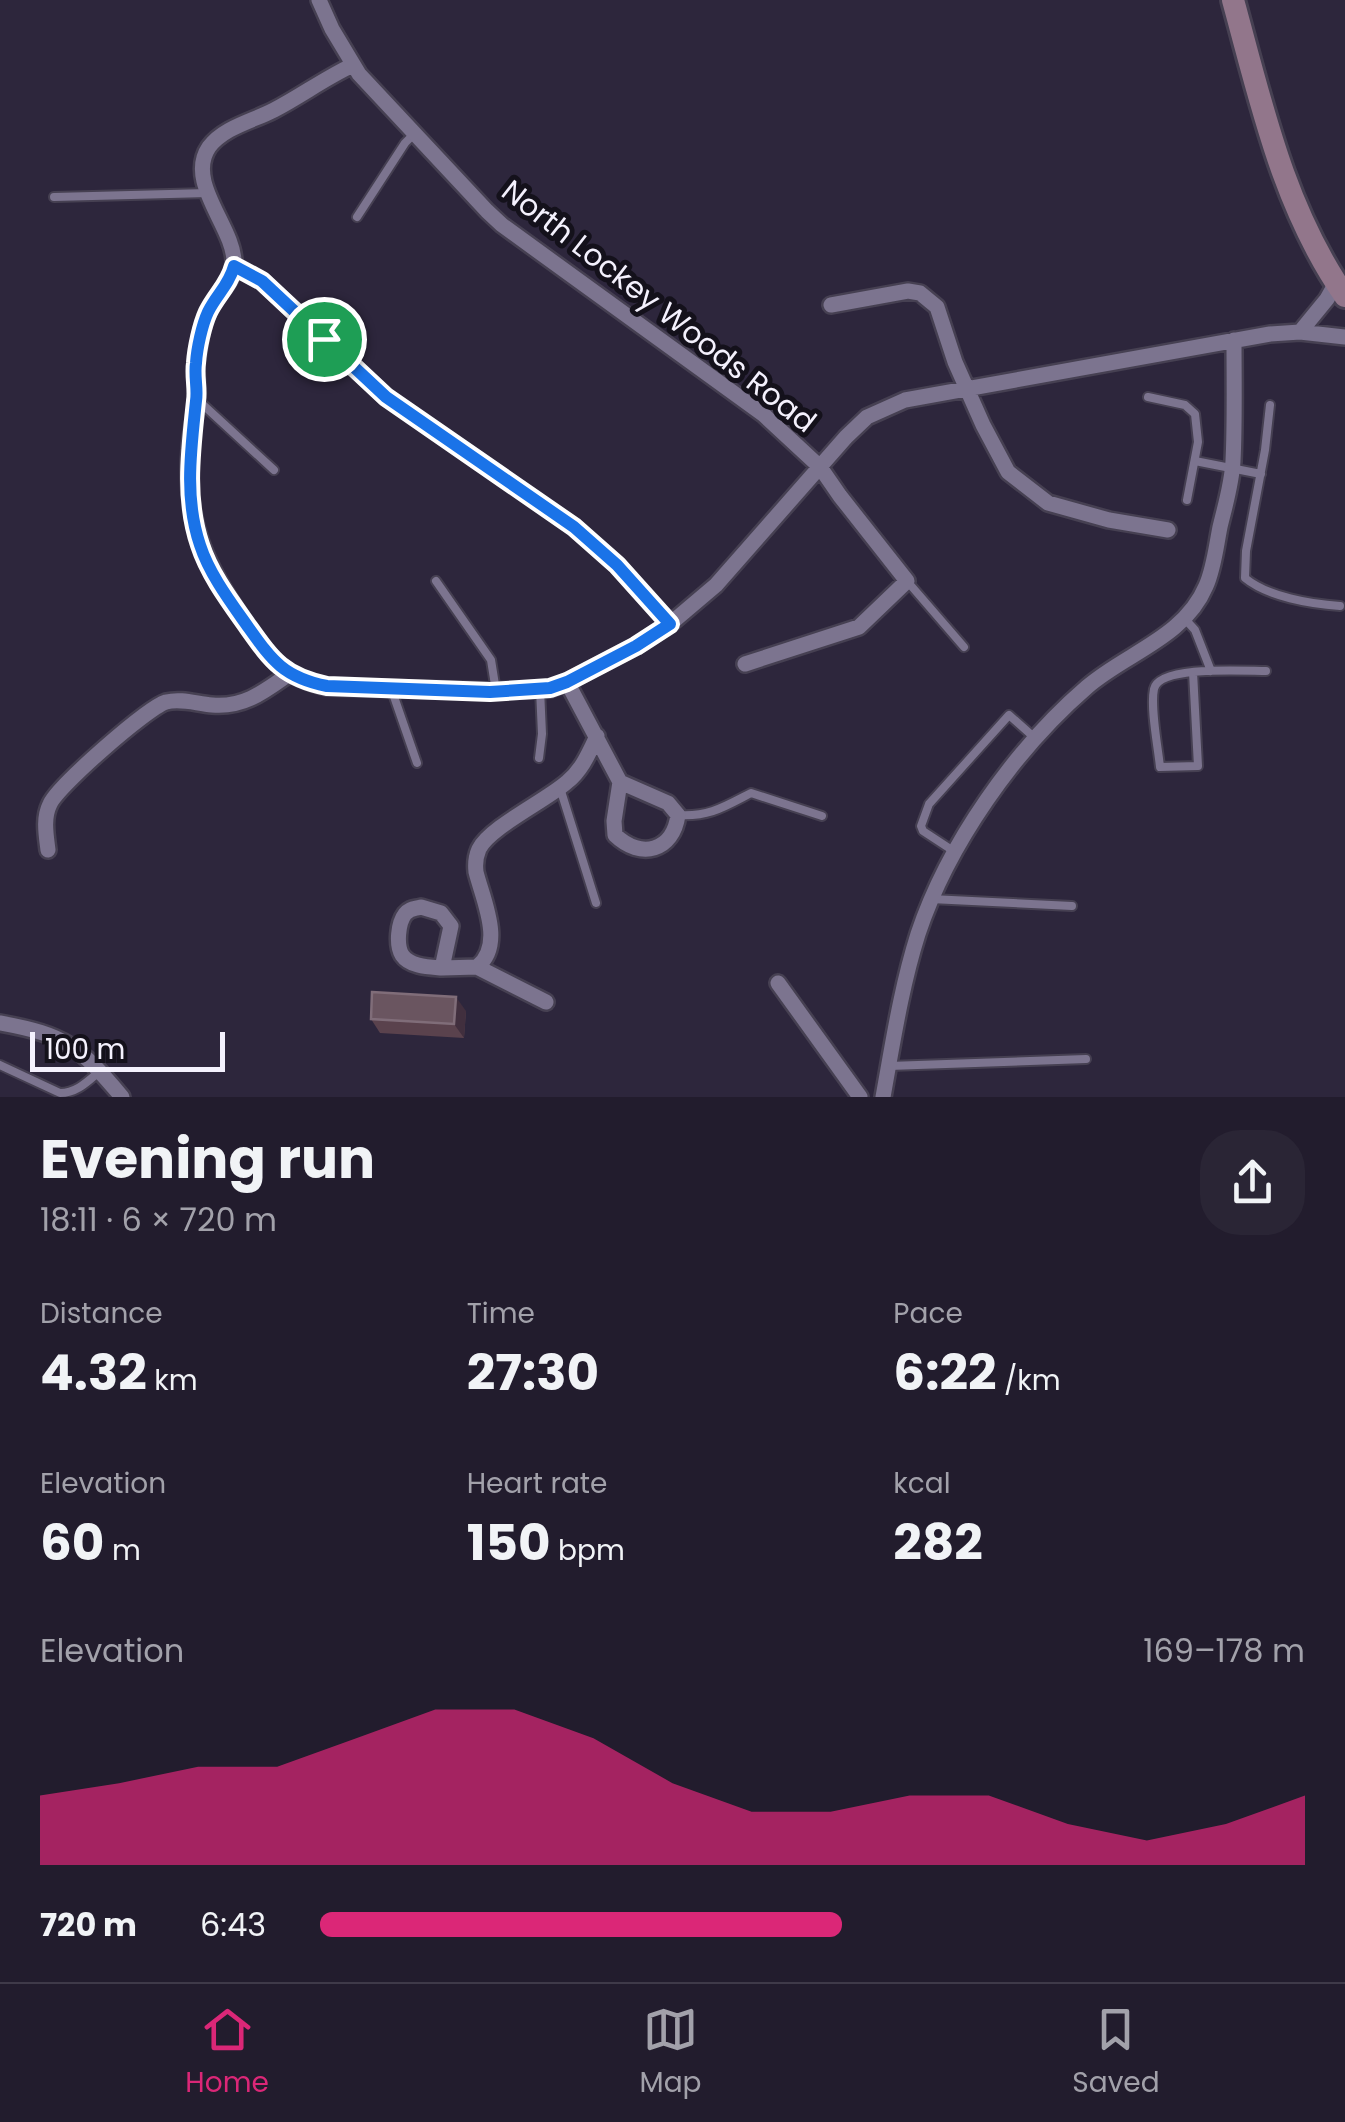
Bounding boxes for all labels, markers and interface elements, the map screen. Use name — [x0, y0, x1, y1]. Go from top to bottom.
street label: North Lockey Woods Road — [493, 169, 825, 443]
pin — [282, 297, 367, 382]
icon: arrive — [297, 312, 352, 367]
scale bar — [30, 1027, 225, 1072]
text: 100 m — [45, 1030, 125, 1069]
text: Evening run — [40, 1120, 375, 1197]
button: share — [1200, 1130, 1305, 1235]
text: 18:11 · 6 × 720 m — [40, 1197, 277, 1242]
text: Distance — [40, 1294, 163, 1333]
text: Time — [467, 1294, 535, 1333]
text: Pace — [893, 1294, 963, 1333]
text: 4.32 — [40, 1337, 147, 1408]
text: 27:30 — [467, 1337, 599, 1408]
text: 6:22 — [893, 1337, 996, 1408]
text: km — [147, 1361, 198, 1400]
text: /km — [996, 1361, 1061, 1400]
text: Elevation — [40, 1464, 166, 1503]
text: Heart rate — [467, 1464, 607, 1503]
text: kcal — [893, 1464, 951, 1503]
text: 60 — [40, 1507, 104, 1578]
text: 150 — [467, 1507, 551, 1578]
text: 282 — [893, 1507, 983, 1578]
text: m — [104, 1531, 141, 1570]
text: bpm — [551, 1531, 625, 1570]
text: Elevation — [40, 1628, 184, 1673]
text: 169–178 m — [1143, 1628, 1305, 1673]
text: 720 m — [40, 1902, 137, 1947]
text: 6:43 — [200, 1902, 266, 1947]
tab: Home — [185, 2002, 269, 2104]
tab: Map — [640, 2002, 702, 2104]
tab: Saved — [1072, 2002, 1160, 2104]

